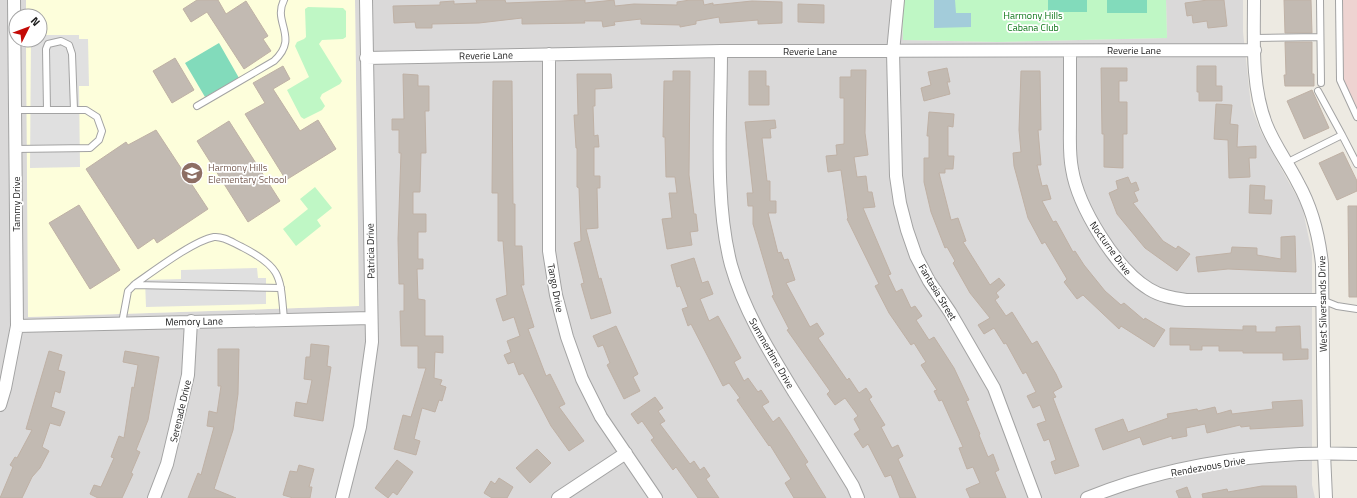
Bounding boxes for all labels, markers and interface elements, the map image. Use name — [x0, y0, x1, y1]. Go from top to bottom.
north arrow — [8, 8, 48, 48]
park label: Harmony Hills Cabana Club — [1003, 8, 1063, 35]
text: N — [27, 13, 44, 29]
street label: Reverie Lane — [1107, 43, 1161, 58]
street label: Reverie Lane — [783, 44, 837, 59]
street label: Reverie Lane — [459, 48, 513, 63]
school or university icon: Harmony Hills Elementary School — [179, 160, 205, 186]
place label: Harmony Hills Elementary School — [208, 160, 287, 187]
street label: Tammy Drive — [9, 177, 24, 231]
street label: Nocturne Drive — [1086, 218, 1135, 278]
street label: Patricia Drive — [363, 223, 378, 279]
street label: West Silversands Drive — [1314, 256, 1331, 352]
street label: Fantasia Street — [915, 261, 961, 324]
street label: Tango Drive — [543, 262, 568, 314]
street label: Memory Lane — [165, 313, 223, 330]
street label: Summertime Drive — [745, 315, 798, 391]
street label: Serenade Drive — [166, 378, 195, 444]
street label: Rendezvous Drive — [1170, 453, 1247, 480]

